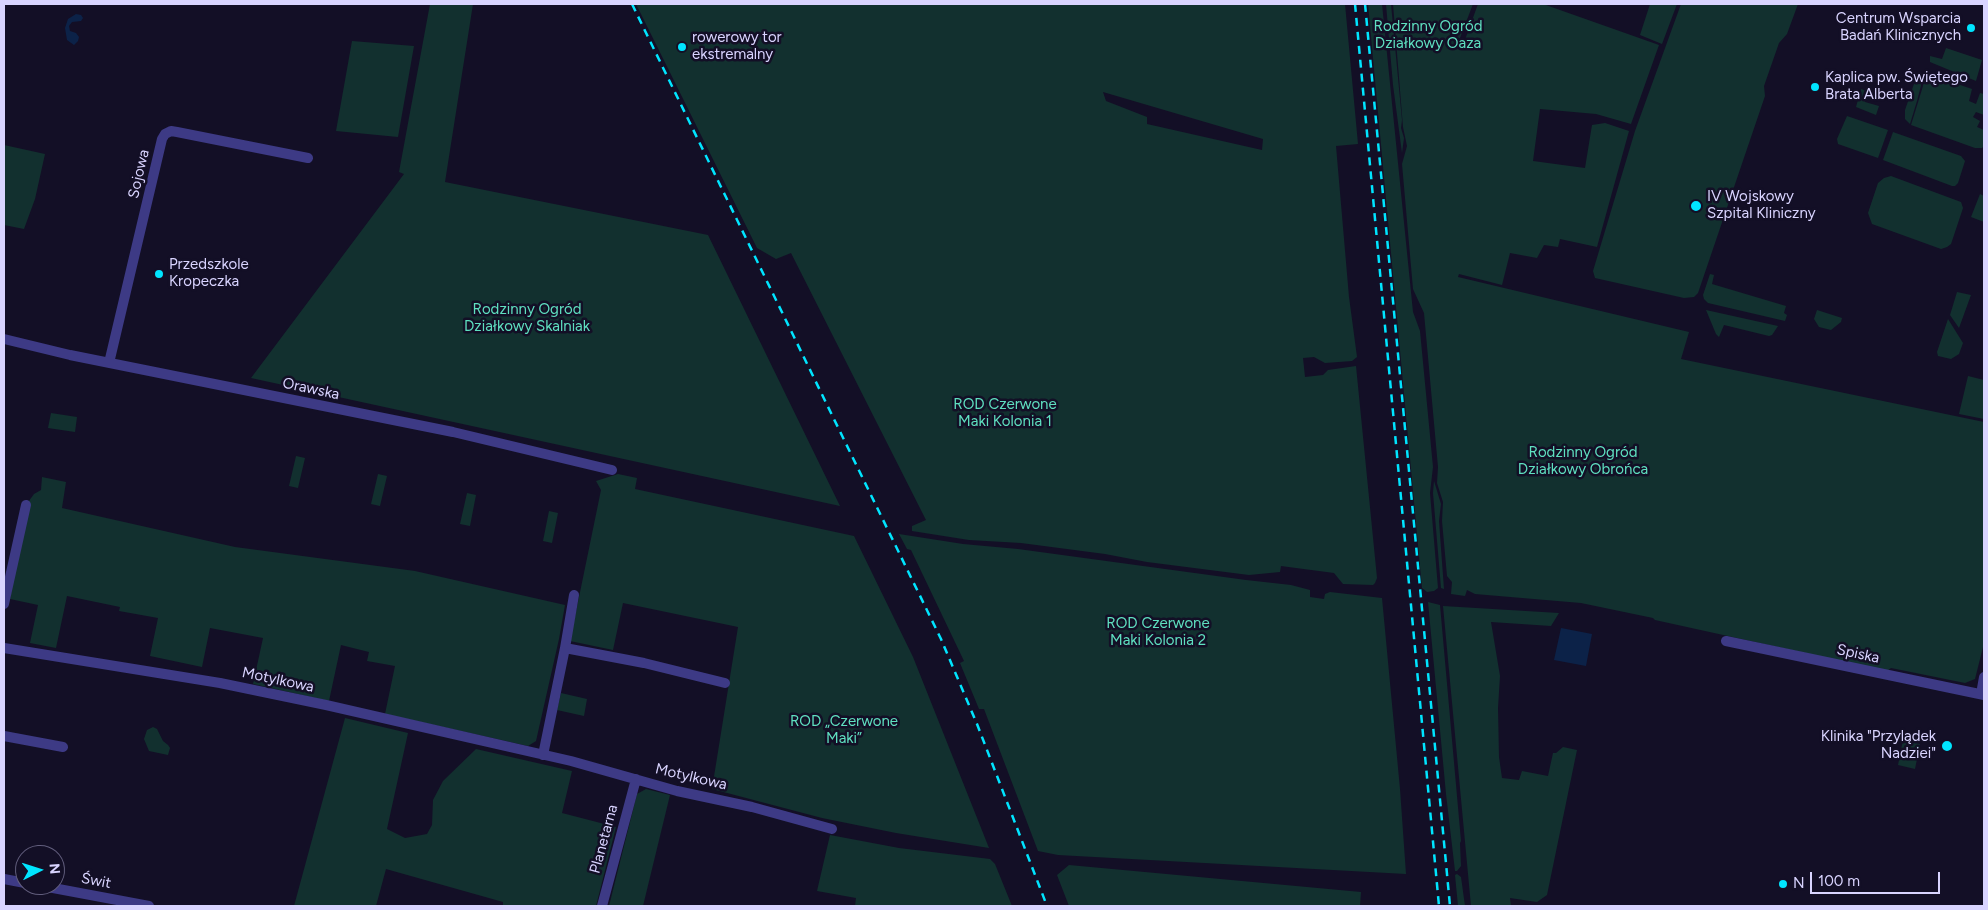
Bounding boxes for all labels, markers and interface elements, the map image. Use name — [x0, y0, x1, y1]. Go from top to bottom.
place label: Centrum Wsparcia Badań Klinicznych — [1836, 10, 1961, 45]
park label: Rodzinny Ogród Działkowy Oaza — [1374, 18, 1482, 53]
marker: Centrum Wsparcia Badań Klinicznych — [1965, 22, 1977, 34]
place label: rowerowy tor ekstremalny — [692, 29, 782, 64]
marker: rowerowy tor ekstremalny — [676, 41, 688, 53]
place label: Kaplica pw. Świętego Brata Alberta — [1825, 69, 1968, 104]
marker: Kaplica pw. Świętego Brata Alberta — [1809, 81, 1821, 93]
street label: Sojowa — [125, 148, 153, 200]
place label: IV Wojskowy Szpital Kliniczny — [1707, 188, 1816, 223]
marker: IV Wojskowy Szpital Kliniczny — [1689, 199, 1703, 213]
place label: Przedszkole Kropeczka — [169, 256, 249, 291]
marker: Przedszkole Kropeczka — [153, 268, 165, 280]
park label: Rodzinny Ogród Działkowy Skalniak — [464, 301, 590, 336]
street label: Orawska — [281, 374, 341, 404]
park label: ROD Czerwone Maki Kolonia 1 — [953, 396, 1057, 431]
park label: Rodzinny Ogród Działkowy Obrońca — [1518, 444, 1648, 479]
park label: ROD Czerwone Maki Kolonia 2 — [1106, 615, 1210, 650]
street label: Spiska — [1835, 641, 1881, 667]
street label: Motylkowa — [240, 664, 316, 696]
park label: ROD „Czerwone Maki” — [790, 713, 898, 748]
place label: Klinika "Przylądek Nadziei" — [1821, 728, 1936, 763]
marker: Klinika "Przylądek Nadziei" — [1940, 739, 1954, 753]
street label: Motylkowa — [653, 760, 729, 794]
street label: Planetarna — [586, 803, 622, 875]
north arrow — [15, 845, 65, 895]
scale bar — [1813, 862, 1943, 894]
text: N — [46, 863, 63, 875]
street label: Świt — [79, 869, 113, 893]
text: 100 m — [1818, 872, 1860, 890]
place label: N — [1793, 875, 1805, 893]
marker: N — [1777, 878, 1789, 890]

